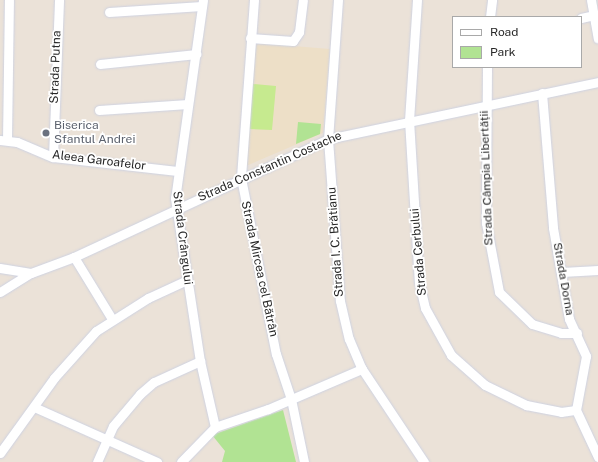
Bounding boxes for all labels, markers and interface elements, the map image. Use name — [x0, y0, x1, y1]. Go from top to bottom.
legend — [452, 16, 582, 68]
text: Road — [490, 25, 518, 39]
street label: Strada Putna — [48, 30, 64, 104]
text: Park — [490, 45, 516, 59]
street label: Strada Câmpia Libertății — [477, 110, 497, 246]
place label: Biserica Sfantul Andrei — [54, 119, 135, 147]
marker: Biserica Sfantul Andrei — [41, 128, 51, 138]
street label: Strada Constantin Costache — [196, 129, 344, 205]
street label: Aleea Garoafelor — [51, 148, 147, 174]
street label: Strada I. C. Brătianu — [325, 187, 347, 297]
street label: Strada Crângului — [169, 190, 195, 286]
street label: Strada Mircea cel Bătrân — [238, 200, 280, 338]
street label: Strada Cerbului — [408, 208, 430, 296]
street label: Strada Dorna — [550, 241, 576, 317]

